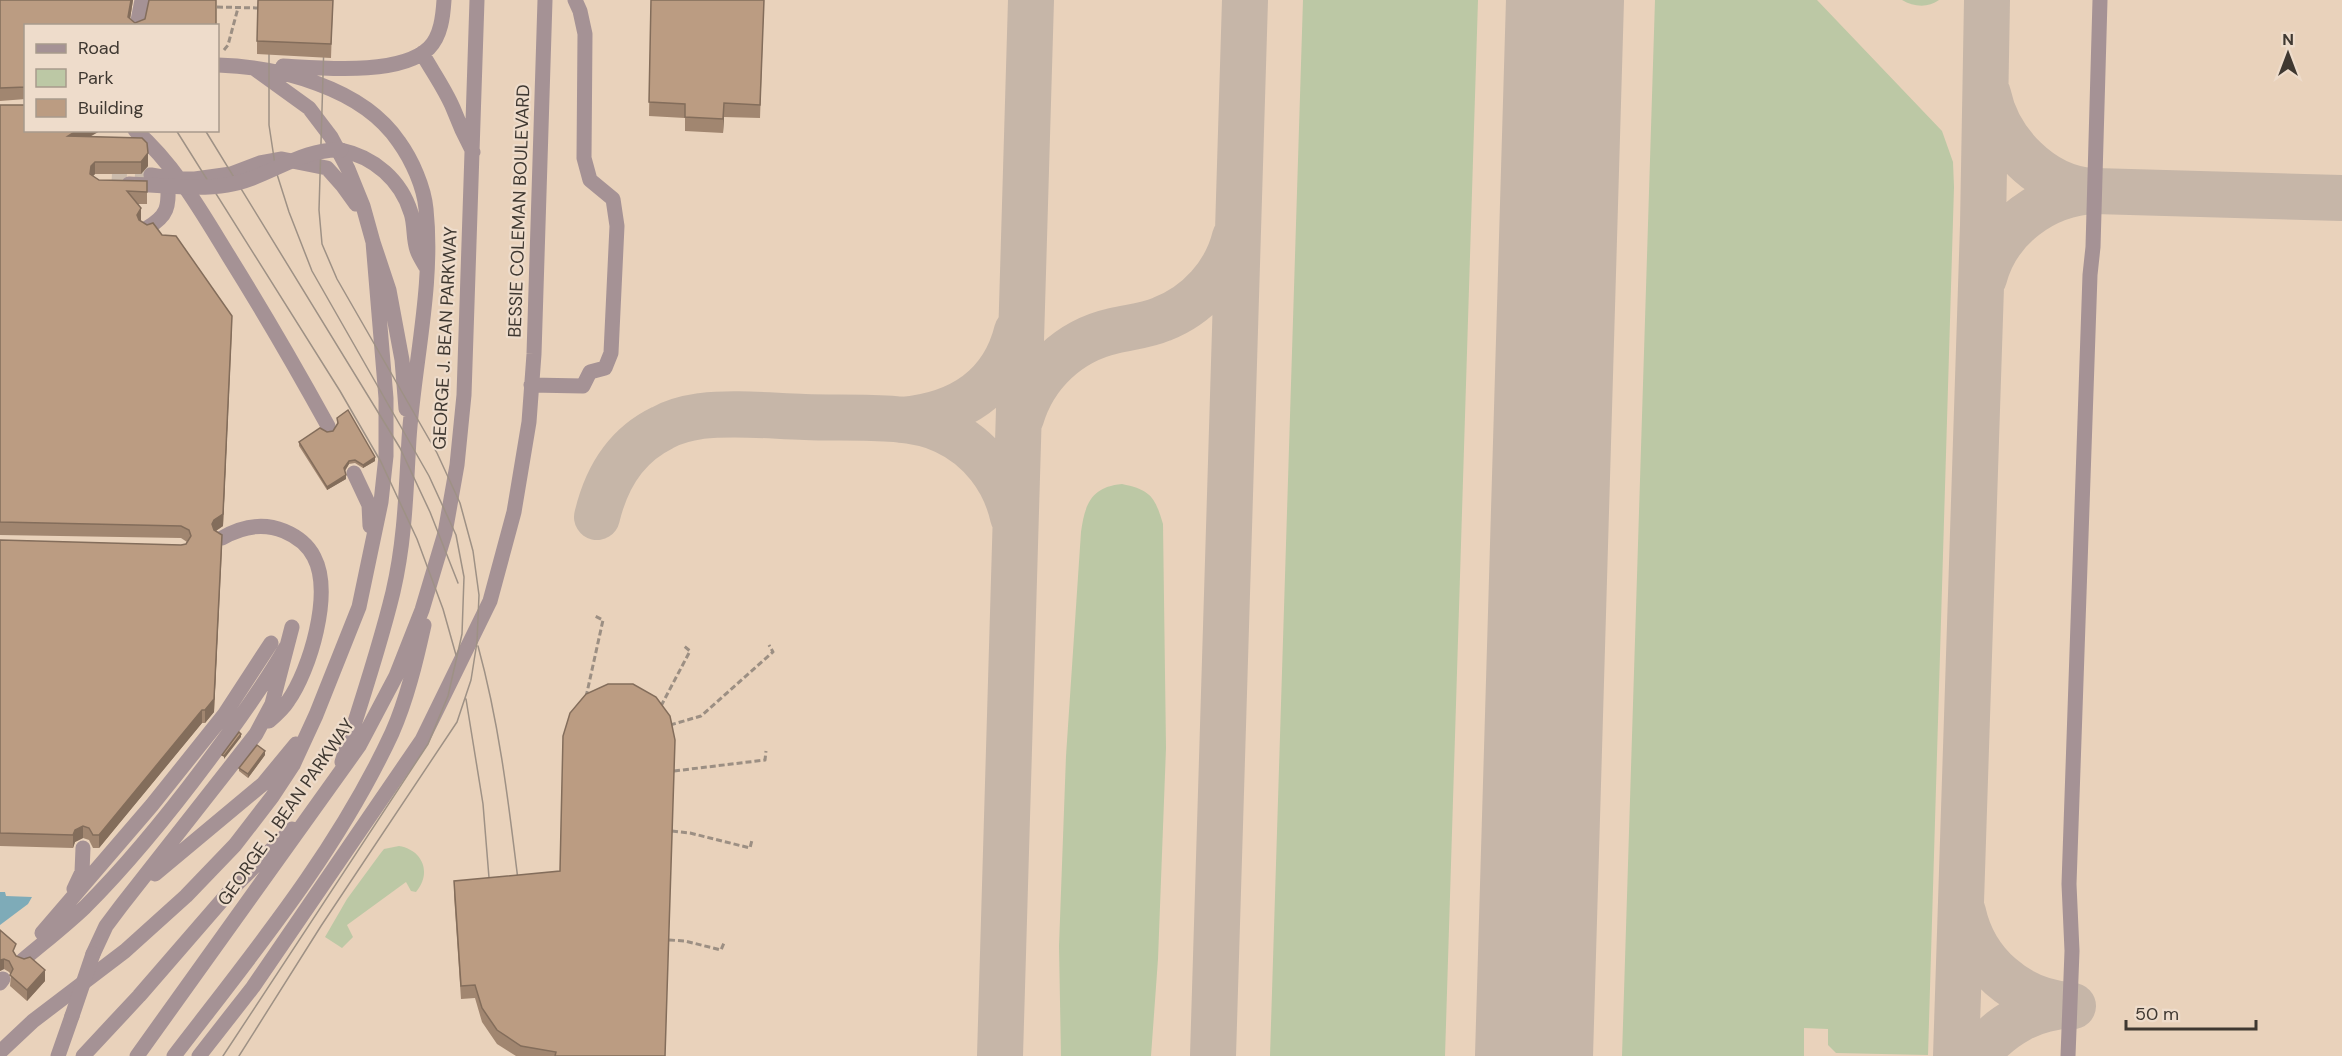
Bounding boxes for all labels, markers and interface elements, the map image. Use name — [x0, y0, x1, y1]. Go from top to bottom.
legend — [24, 24, 219, 132]
north arrow — [2258, 24, 2318, 84]
text: N — [2282, 29, 2294, 50]
text: Road — [78, 36, 120, 60]
text: Park — [78, 66, 114, 90]
street label: BESSIE COLEMAN BOULEVARD — [503, 84, 535, 338]
text: Building — [78, 96, 143, 120]
street label: GEORGE J. BEAN PARKWAY — [427, 225, 463, 450]
street label: GEORGE J. BEAN PARKWAY — [212, 713, 360, 910]
scale bar — [2126, 993, 2256, 1031]
text: 50 m — [2135, 1002, 2179, 1026]

